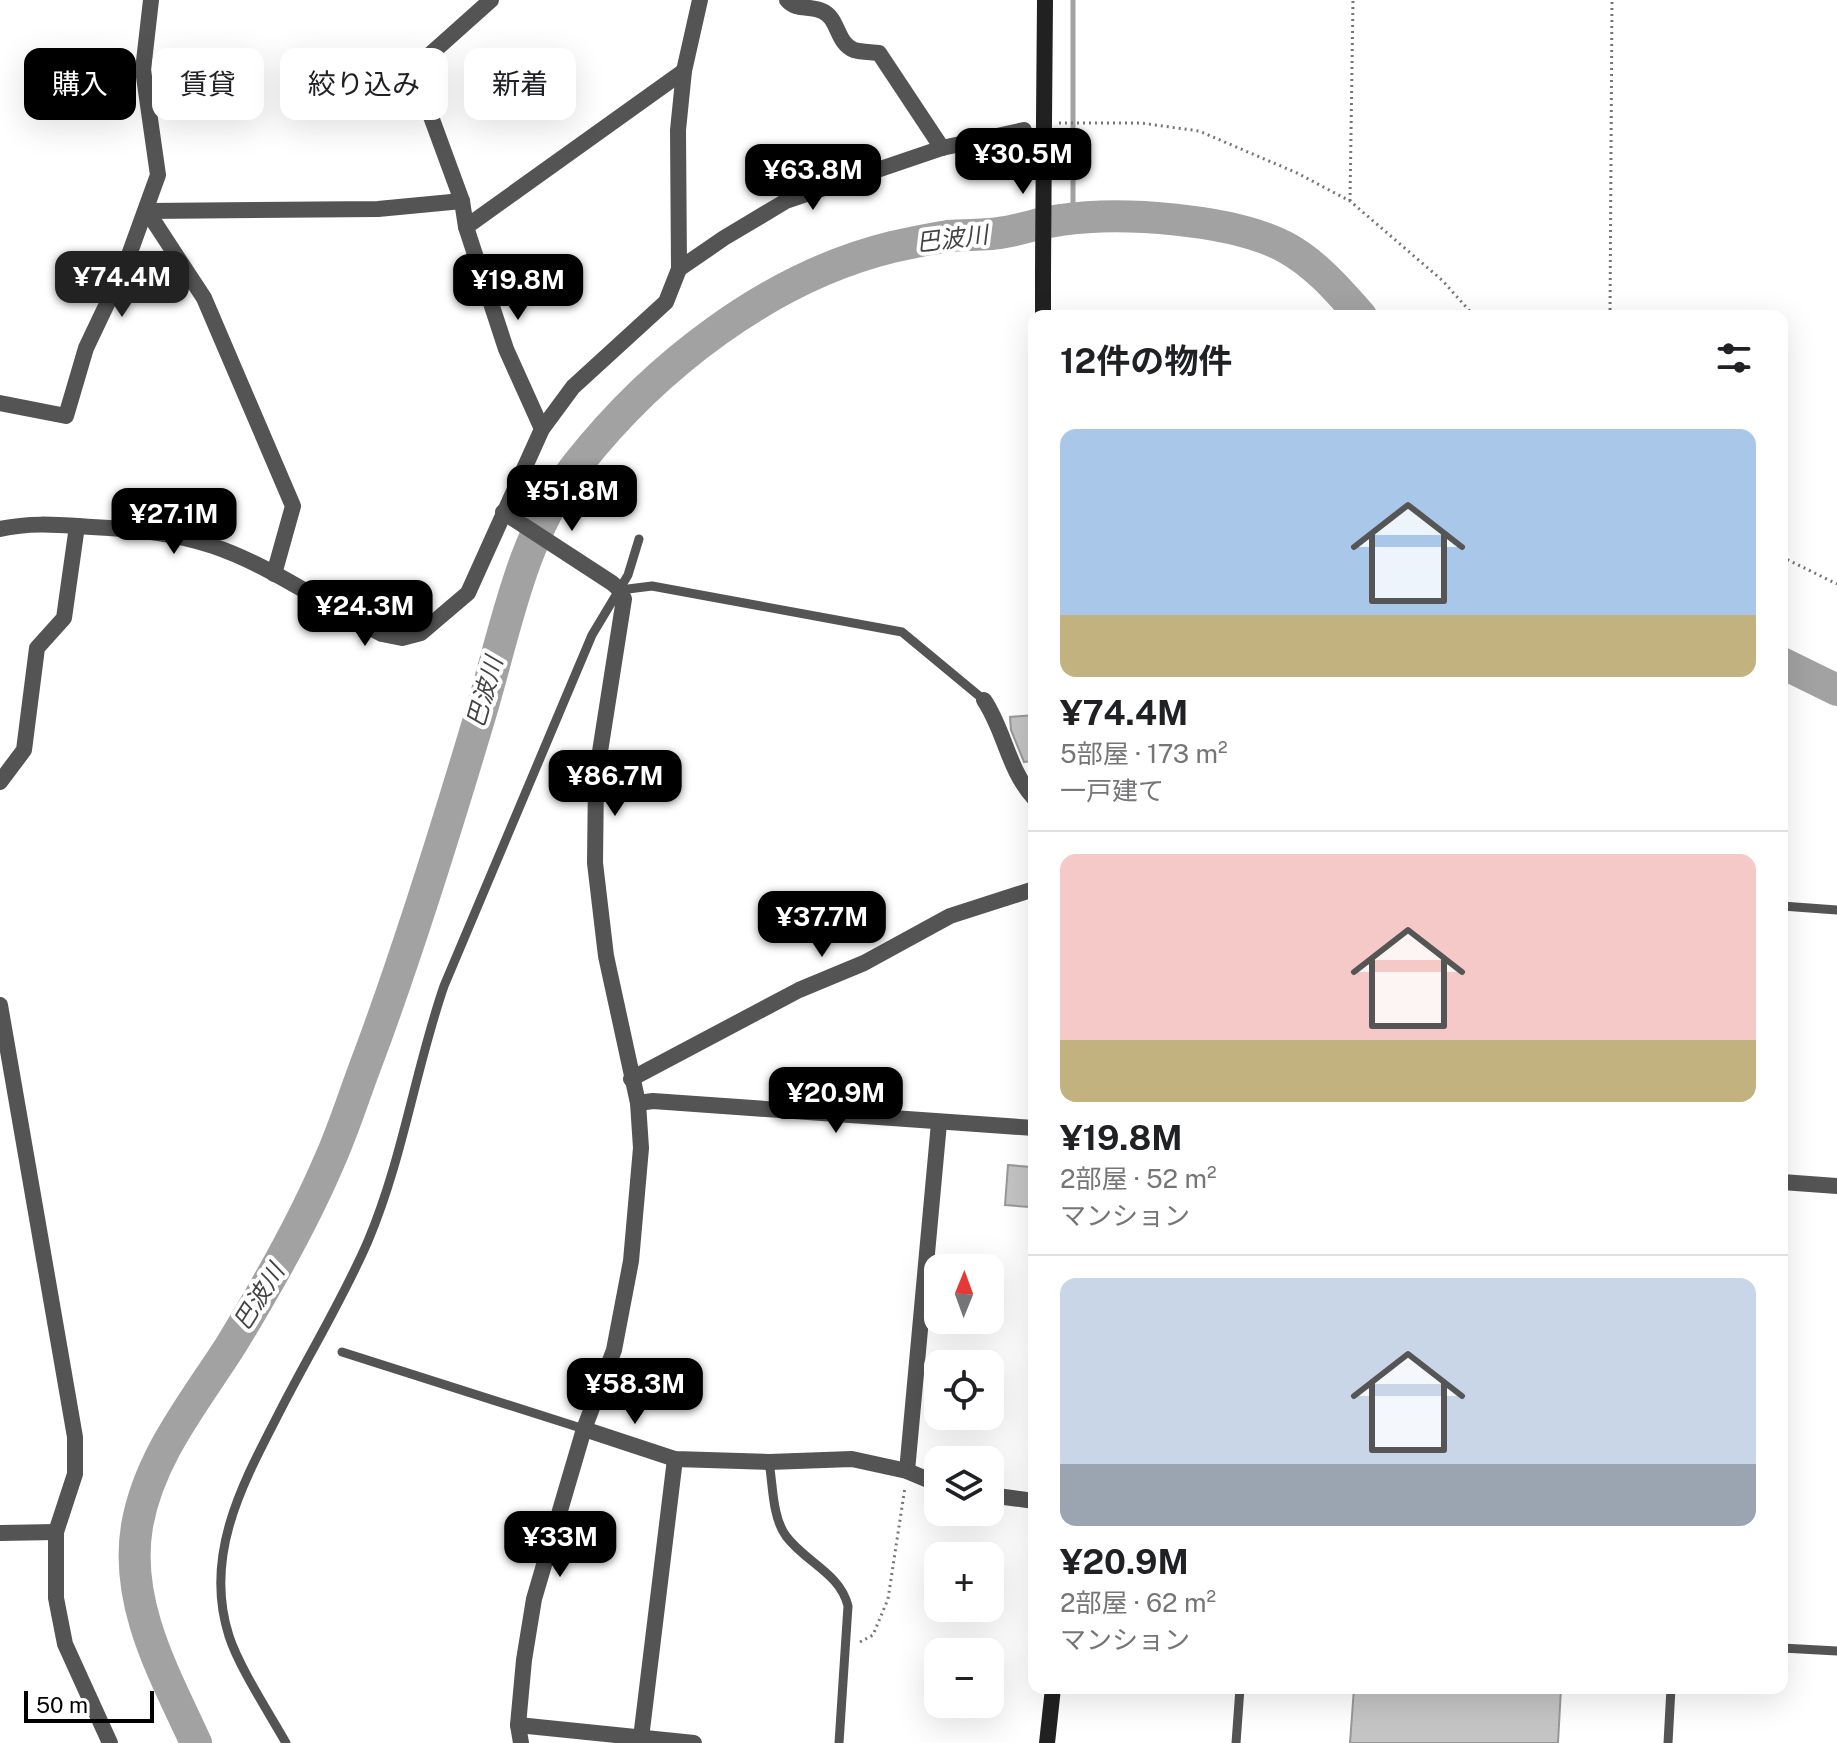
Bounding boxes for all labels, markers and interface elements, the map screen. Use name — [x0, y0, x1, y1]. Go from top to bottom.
chip: 購入 — [24, 48, 136, 120]
chip: 賃貸 — [152, 48, 264, 120]
chip: 絞り込み — [280, 48, 448, 120]
chip: 新着 — [464, 48, 576, 120]
pin: ¥30.5M — [958, 128, 1088, 196]
text: ¥30.5M — [973, 138, 1073, 169]
pin: ¥63.8M — [748, 144, 878, 212]
text: ¥63.8M — [763, 154, 863, 185]
water label: 巴波川 — [914, 219, 992, 256]
pin: ¥74.4M — [57, 251, 187, 319]
pin: ¥19.8M — [453, 254, 583, 322]
text: ¥74.4M — [73, 261, 171, 292]
text: ¥19.8M — [471, 264, 565, 295]
icon: filters — [1712, 336, 1756, 380]
text: 12件の物件 — [1060, 341, 1232, 381]
pin: ¥51.8M — [507, 465, 637, 533]
text: ¥51.8M — [525, 475, 619, 506]
icon: home — [1336, 481, 1480, 625]
pin: ¥27.1M — [109, 488, 239, 556]
text: ¥27.1M — [130, 498, 218, 529]
pin: ¥24.3M — [300, 580, 430, 648]
text: ¥24.3M — [316, 590, 414, 621]
water label: 巴波川 — [461, 650, 508, 730]
text: ¥74.4M — [1060, 693, 1188, 733]
text: 5部屋 · 173 m² — [1060, 738, 1228, 769]
pin: ¥86.7M — [550, 750, 680, 818]
text: ¥86.7M — [567, 760, 663, 791]
text: 一戸建て — [1060, 775, 1164, 806]
pin: ¥37.7M — [757, 891, 887, 959]
text: ¥37.7M — [776, 901, 868, 932]
icon: home — [1336, 906, 1480, 1050]
pin: ¥20.9M — [771, 1067, 901, 1135]
text: ¥20.9M — [787, 1077, 885, 1108]
text: ¥19.8M — [1060, 1118, 1183, 1158]
text: 2部屋 · 52 m² — [1060, 1163, 1216, 1194]
text: マンション — [1060, 1200, 1190, 1231]
north arrow — [924, 1254, 1004, 1334]
map controls — [924, 1254, 1004, 1718]
water label: 巴波川 — [227, 1256, 291, 1334]
icon: home — [1336, 1330, 1480, 1474]
button: locate — [924, 1350, 1004, 1430]
pin: ¥58.3M — [570, 1358, 700, 1426]
text: ¥58.3M — [585, 1368, 685, 1399]
button: layers — [924, 1446, 1004, 1526]
pin: ¥33M — [513, 1511, 607, 1579]
text: ¥33M — [522, 1521, 598, 1552]
button: + — [924, 1542, 1004, 1622]
text: ¥20.9M — [1060, 1542, 1189, 1582]
text: 2部屋 · 62 m² — [1060, 1587, 1216, 1618]
text: マンション — [1060, 1624, 1190, 1655]
button: − — [924, 1638, 1004, 1718]
scale bar — [24, 1687, 154, 1723]
text: 50 m — [36, 1692, 88, 1718]

